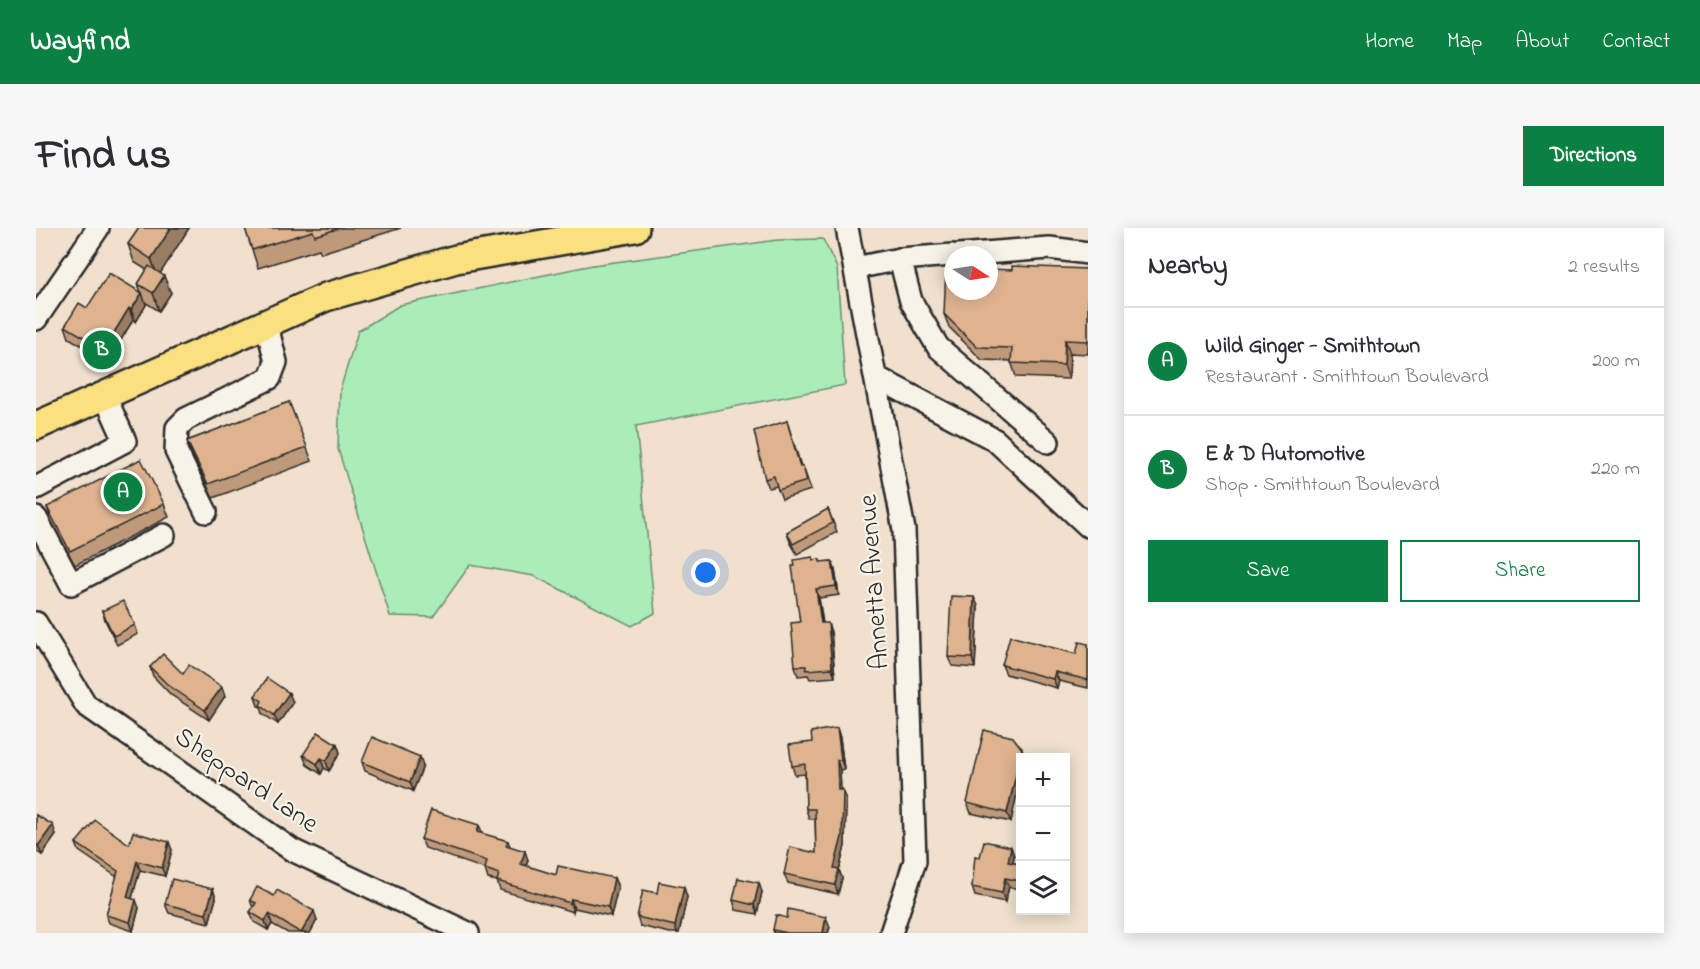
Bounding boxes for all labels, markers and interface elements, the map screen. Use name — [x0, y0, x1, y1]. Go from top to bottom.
text: Wayfind — [30, 22, 130, 63]
text: Home — [1365, 27, 1414, 57]
text: Map — [1447, 27, 1482, 57]
text: About — [1515, 27, 1569, 57]
text: Contact — [1602, 27, 1670, 57]
text: Find us — [36, 126, 171, 187]
button: Directions — [1523, 126, 1664, 186]
north arrow — [944, 246, 998, 300]
text: Nearby — [1148, 248, 1227, 286]
text: 2 results — [1568, 253, 1640, 282]
pin: B — [82, 328, 122, 372]
text: Wild Ginger - Smithtown — [1205, 331, 1420, 363]
text: A — [1161, 347, 1174, 376]
text: 200 m — [1592, 347, 1640, 376]
text: Restaurant · Smithtown Boulevard — [1205, 363, 1489, 392]
text: E & D Automotive — [1205, 439, 1365, 471]
text: B — [1161, 455, 1174, 484]
text: 220 m — [1591, 455, 1640, 484]
pin: A — [104, 470, 142, 514]
text: Shop · Smithtown Boulevard — [1205, 471, 1440, 500]
street label: Annetta Avenue — [849, 492, 901, 671]
button: Save — [1148, 540, 1388, 602]
button: Share — [1400, 540, 1640, 602]
your location — [691, 558, 720, 587]
street label: Sheppard Lane — [166, 718, 327, 844]
map controls — [1016, 753, 1070, 915]
button: + — [1016, 753, 1070, 807]
button: − — [1016, 807, 1070, 861]
button: layers — [1016, 861, 1070, 915]

